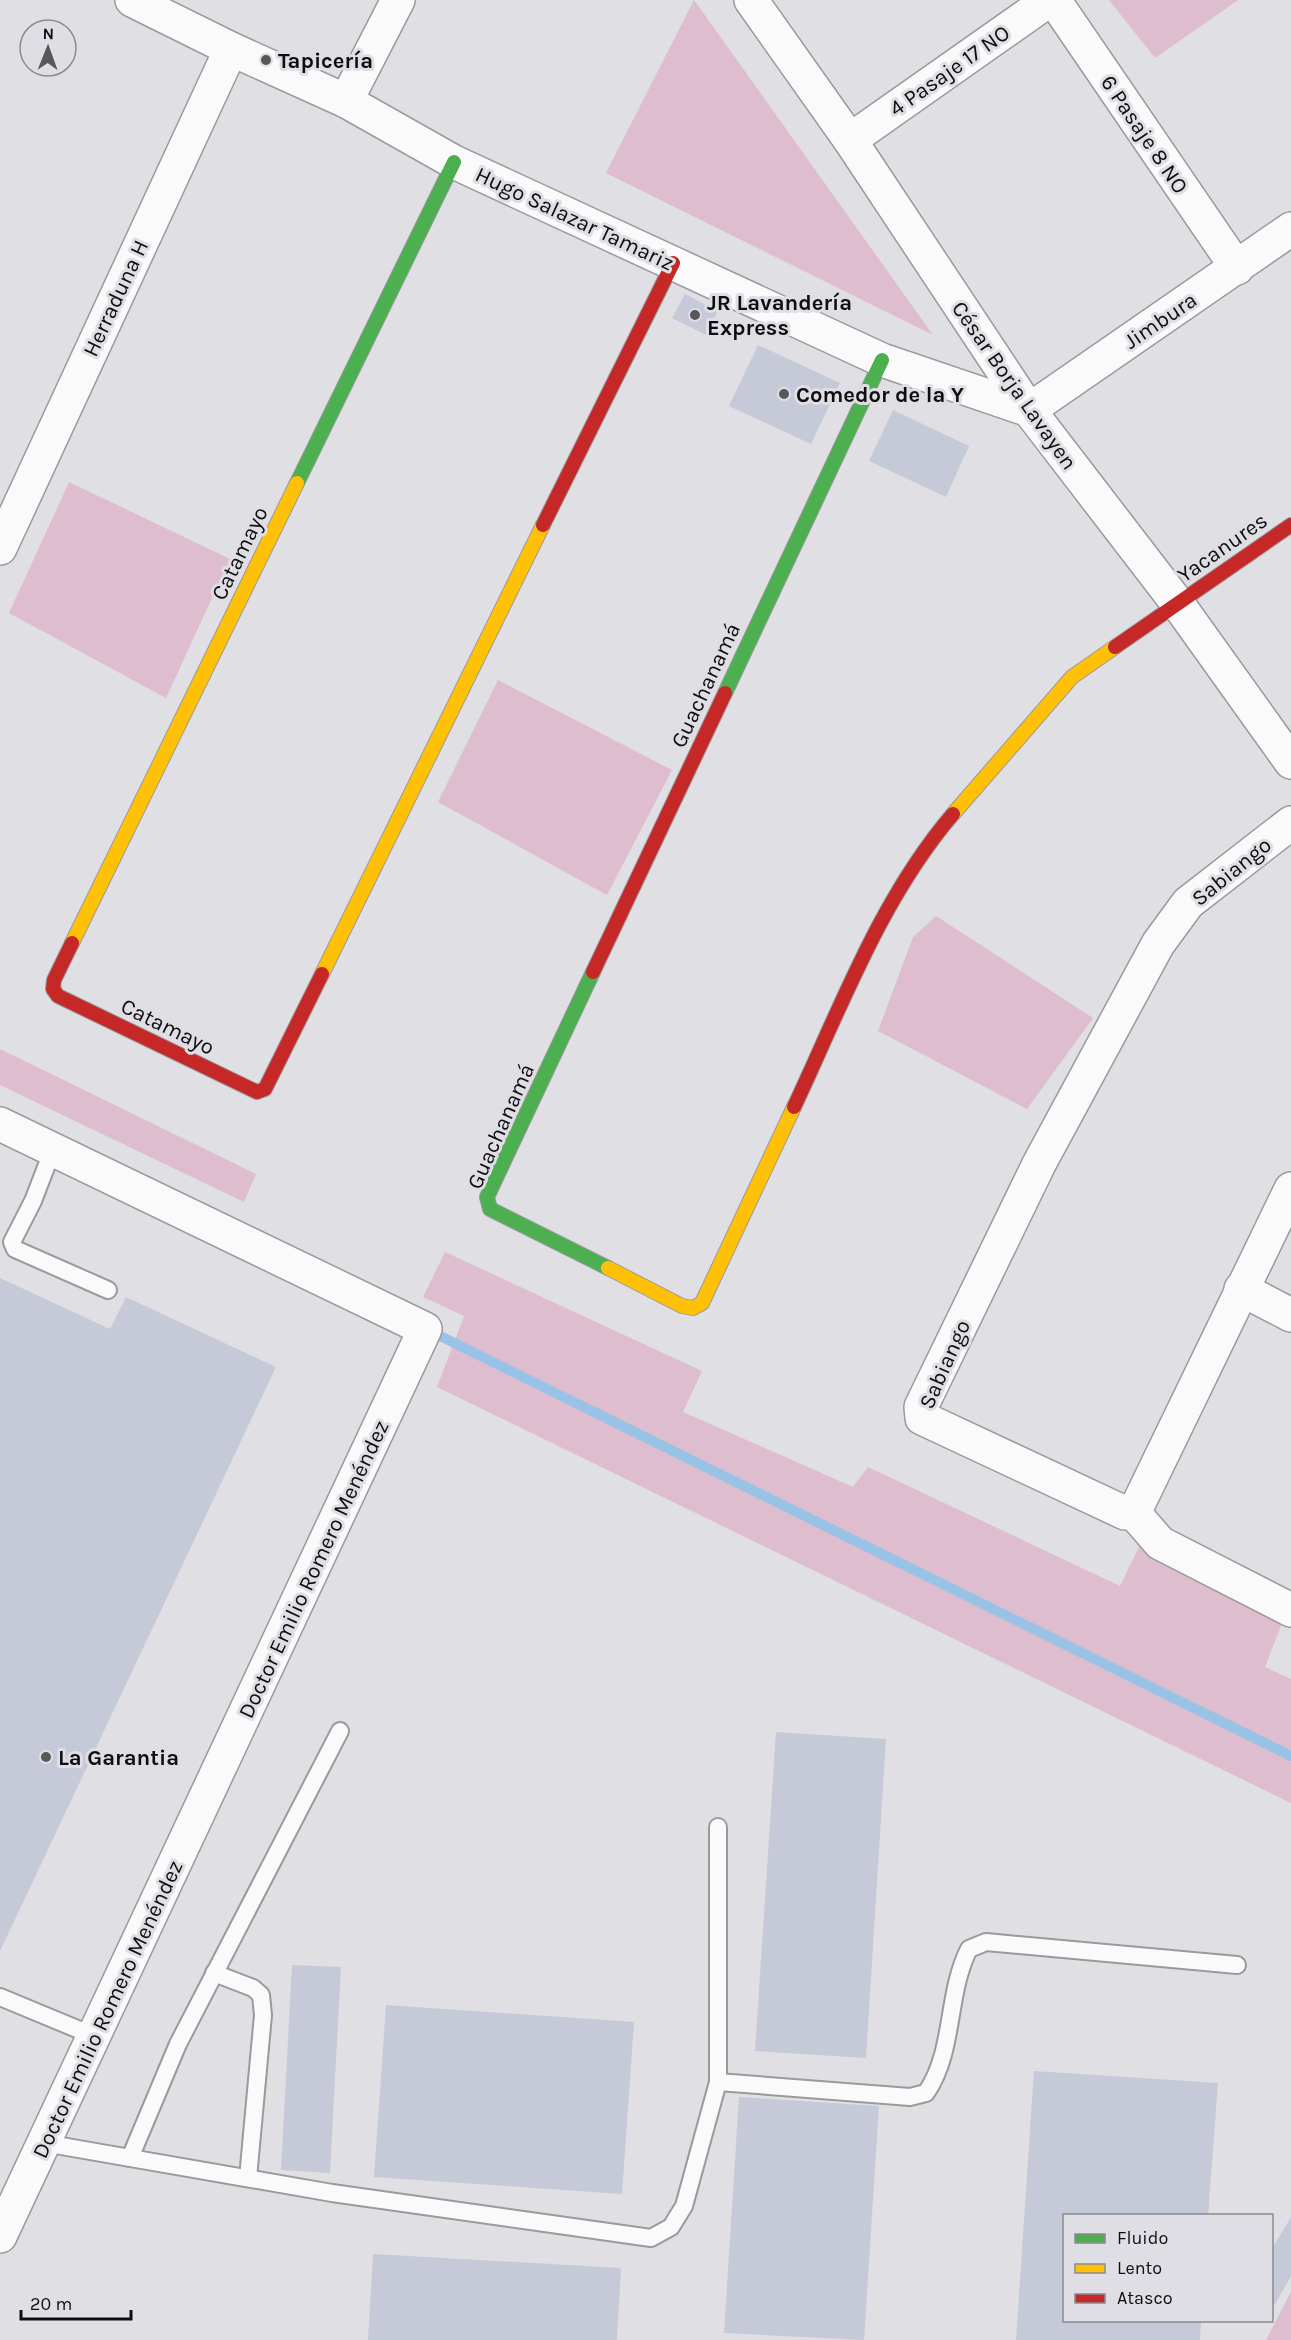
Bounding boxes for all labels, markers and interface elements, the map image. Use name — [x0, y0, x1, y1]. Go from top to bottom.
north arrow — [18, 18, 78, 78]
street label: 4 Pasaje 17 NO — [884, 20, 1015, 122]
text: N — [42, 24, 54, 43]
place label: Tapicería — [278, 48, 373, 74]
marker: Tapicería — [259, 53, 273, 67]
street label: 6 Pasaje 8 NO — [1095, 70, 1193, 199]
street label: Hugo Salazar Tamariz — [471, 161, 678, 276]
street label: Herraduna H — [78, 236, 154, 361]
street label: Jimbura — [1119, 287, 1202, 355]
place label: JR Lavandería Express — [707, 290, 852, 341]
street label: César Borja Lavayen — [946, 296, 1082, 475]
marker: JR Lavandería Express — [688, 308, 702, 322]
place label: Comedor de la Y — [796, 382, 964, 408]
marker: Comedor de la Y — [777, 387, 791, 401]
street label: Catamayo — [206, 502, 274, 604]
street label: Yacanures — [1173, 507, 1273, 588]
street label: Guachanamá — [666, 619, 746, 752]
street label: Sabiango — [1187, 832, 1277, 912]
street label: Catamayo — [117, 993, 219, 1061]
street label: Guachanamá — [462, 1060, 540, 1193]
street label: Sabiango — [914, 1316, 976, 1413]
street label: Doctor Emilio Romero Menéndez — [233, 1416, 395, 1723]
place label: La Garantia — [58, 1745, 179, 1771]
marker: La Garantia — [39, 1750, 53, 1764]
street label: Doctor Emilio Romero Menéndez — [27, 1856, 189, 2163]
legend — [1063, 2214, 1273, 2322]
text: Fluido — [1117, 2227, 1168, 2249]
text: Lento — [1117, 2257, 1162, 2279]
scale bar — [21, 2283, 130, 2321]
text: Atasco — [1117, 2287, 1173, 2309]
text: 20 m — [30, 2293, 72, 2315]

